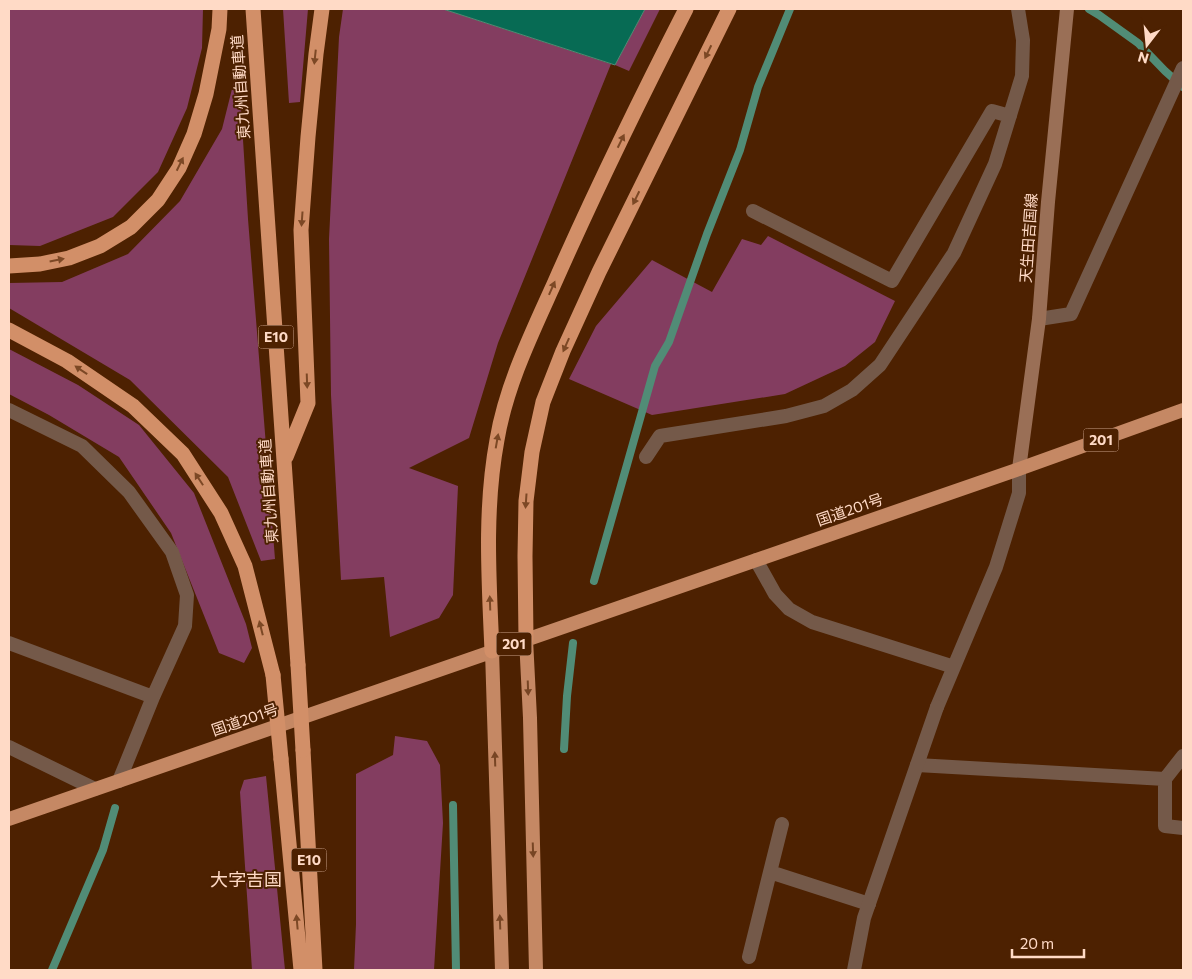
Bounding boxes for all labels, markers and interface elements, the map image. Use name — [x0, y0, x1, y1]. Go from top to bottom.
north arrow — [1122, 20, 1172, 70]
street label: 東九州自動車道 — [227, 34, 253, 140]
one-way arrow — [703, 45, 712, 60]
text: N — [1136, 48, 1151, 68]
one-way arrow — [311, 49, 319, 65]
one-way arrow — [617, 134, 625, 148]
one-way arrow — [176, 156, 184, 171]
one-way arrow — [631, 191, 639, 205]
street label: 天生田吉国線 — [1016, 192, 1040, 283]
one-way arrow — [298, 211, 306, 227]
one-way arrow — [50, 256, 66, 264]
one-way arrow — [548, 281, 556, 295]
road number: E10 — [258, 326, 294, 348]
one-way arrow — [562, 338, 570, 352]
one-way arrow — [74, 365, 87, 375]
one-way arrow — [304, 374, 312, 390]
road number: 201 — [1084, 428, 1118, 452]
one-way arrow — [493, 433, 501, 448]
street label: 東九州自動車道 — [255, 438, 281, 544]
one-way arrow — [194, 472, 204, 486]
street label: 国道201号 — [814, 489, 885, 529]
one-way arrow — [522, 494, 530, 510]
one-way arrow — [486, 594, 494, 610]
one-way arrow — [257, 620, 265, 635]
road number: 201 — [496, 633, 532, 656]
one-way arrow — [525, 680, 533, 696]
street label: 国道201号 — [209, 699, 280, 739]
one-way arrow — [491, 751, 499, 767]
one-way arrow — [529, 842, 537, 858]
road number: E10 — [292, 848, 326, 872]
district label: 大字吉国 — [210, 868, 282, 890]
one-way arrow — [293, 913, 301, 929]
one-way arrow — [496, 913, 504, 929]
scale bar — [1012, 926, 1084, 958]
text: 20 m — [1020, 934, 1054, 952]

